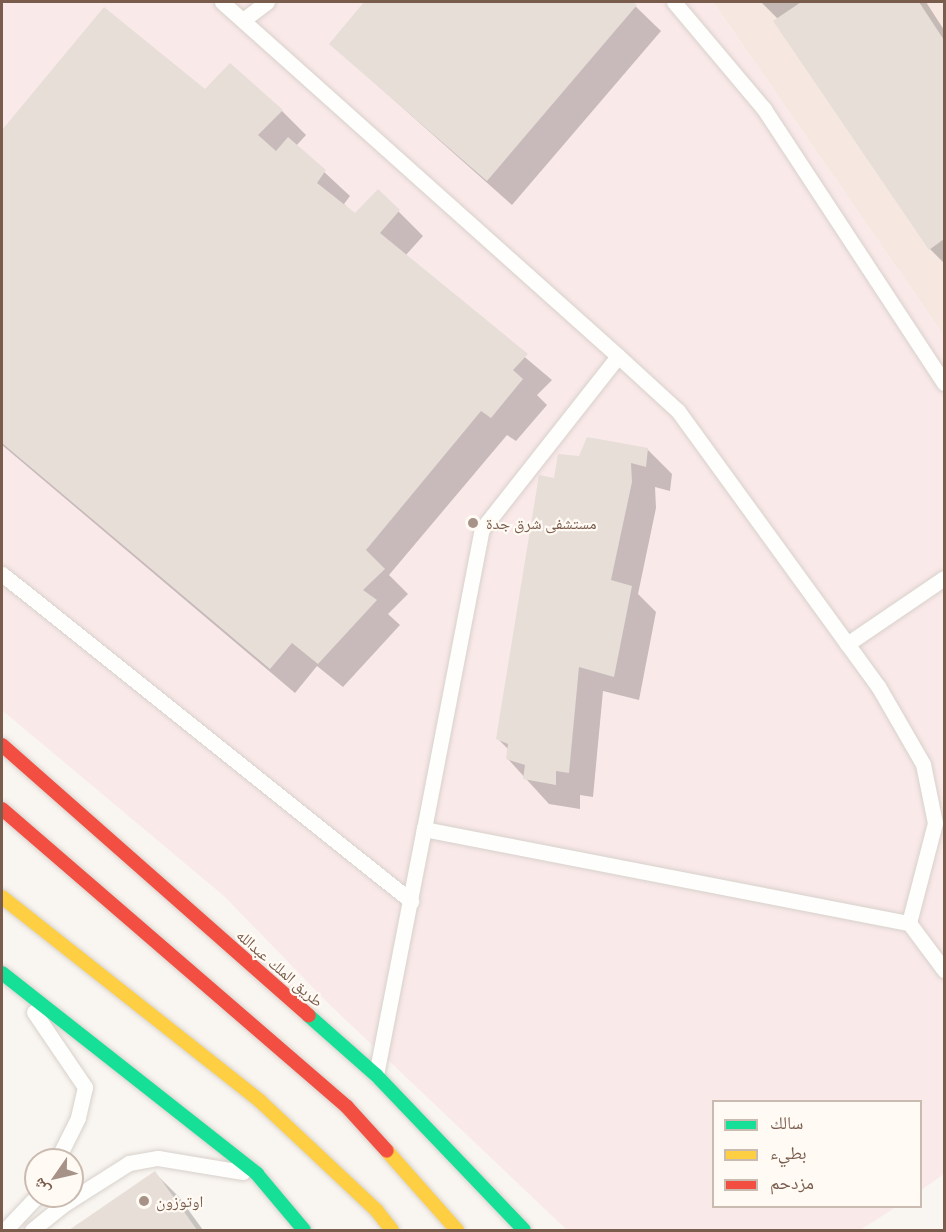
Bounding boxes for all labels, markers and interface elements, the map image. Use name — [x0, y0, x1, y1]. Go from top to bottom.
place label: مستشفى شرق جدة — [486, 513, 597, 533]
marker: مستشفى شرق جدة — [464, 514, 482, 532]
street label: طريق الملك عبدالله — [233, 925, 327, 1011]
legend — [712, 1100, 922, 1208]
text: سالك — [770, 1111, 803, 1134]
text: بطيء — [770, 1141, 807, 1164]
north arrow — [24, 1148, 84, 1208]
text: مزدحم — [770, 1171, 814, 1194]
text: ش — [28, 1174, 54, 1200]
place label: اوتوزون — [156, 1191, 203, 1211]
marker: اوتوزون — [137, 1194, 151, 1208]

